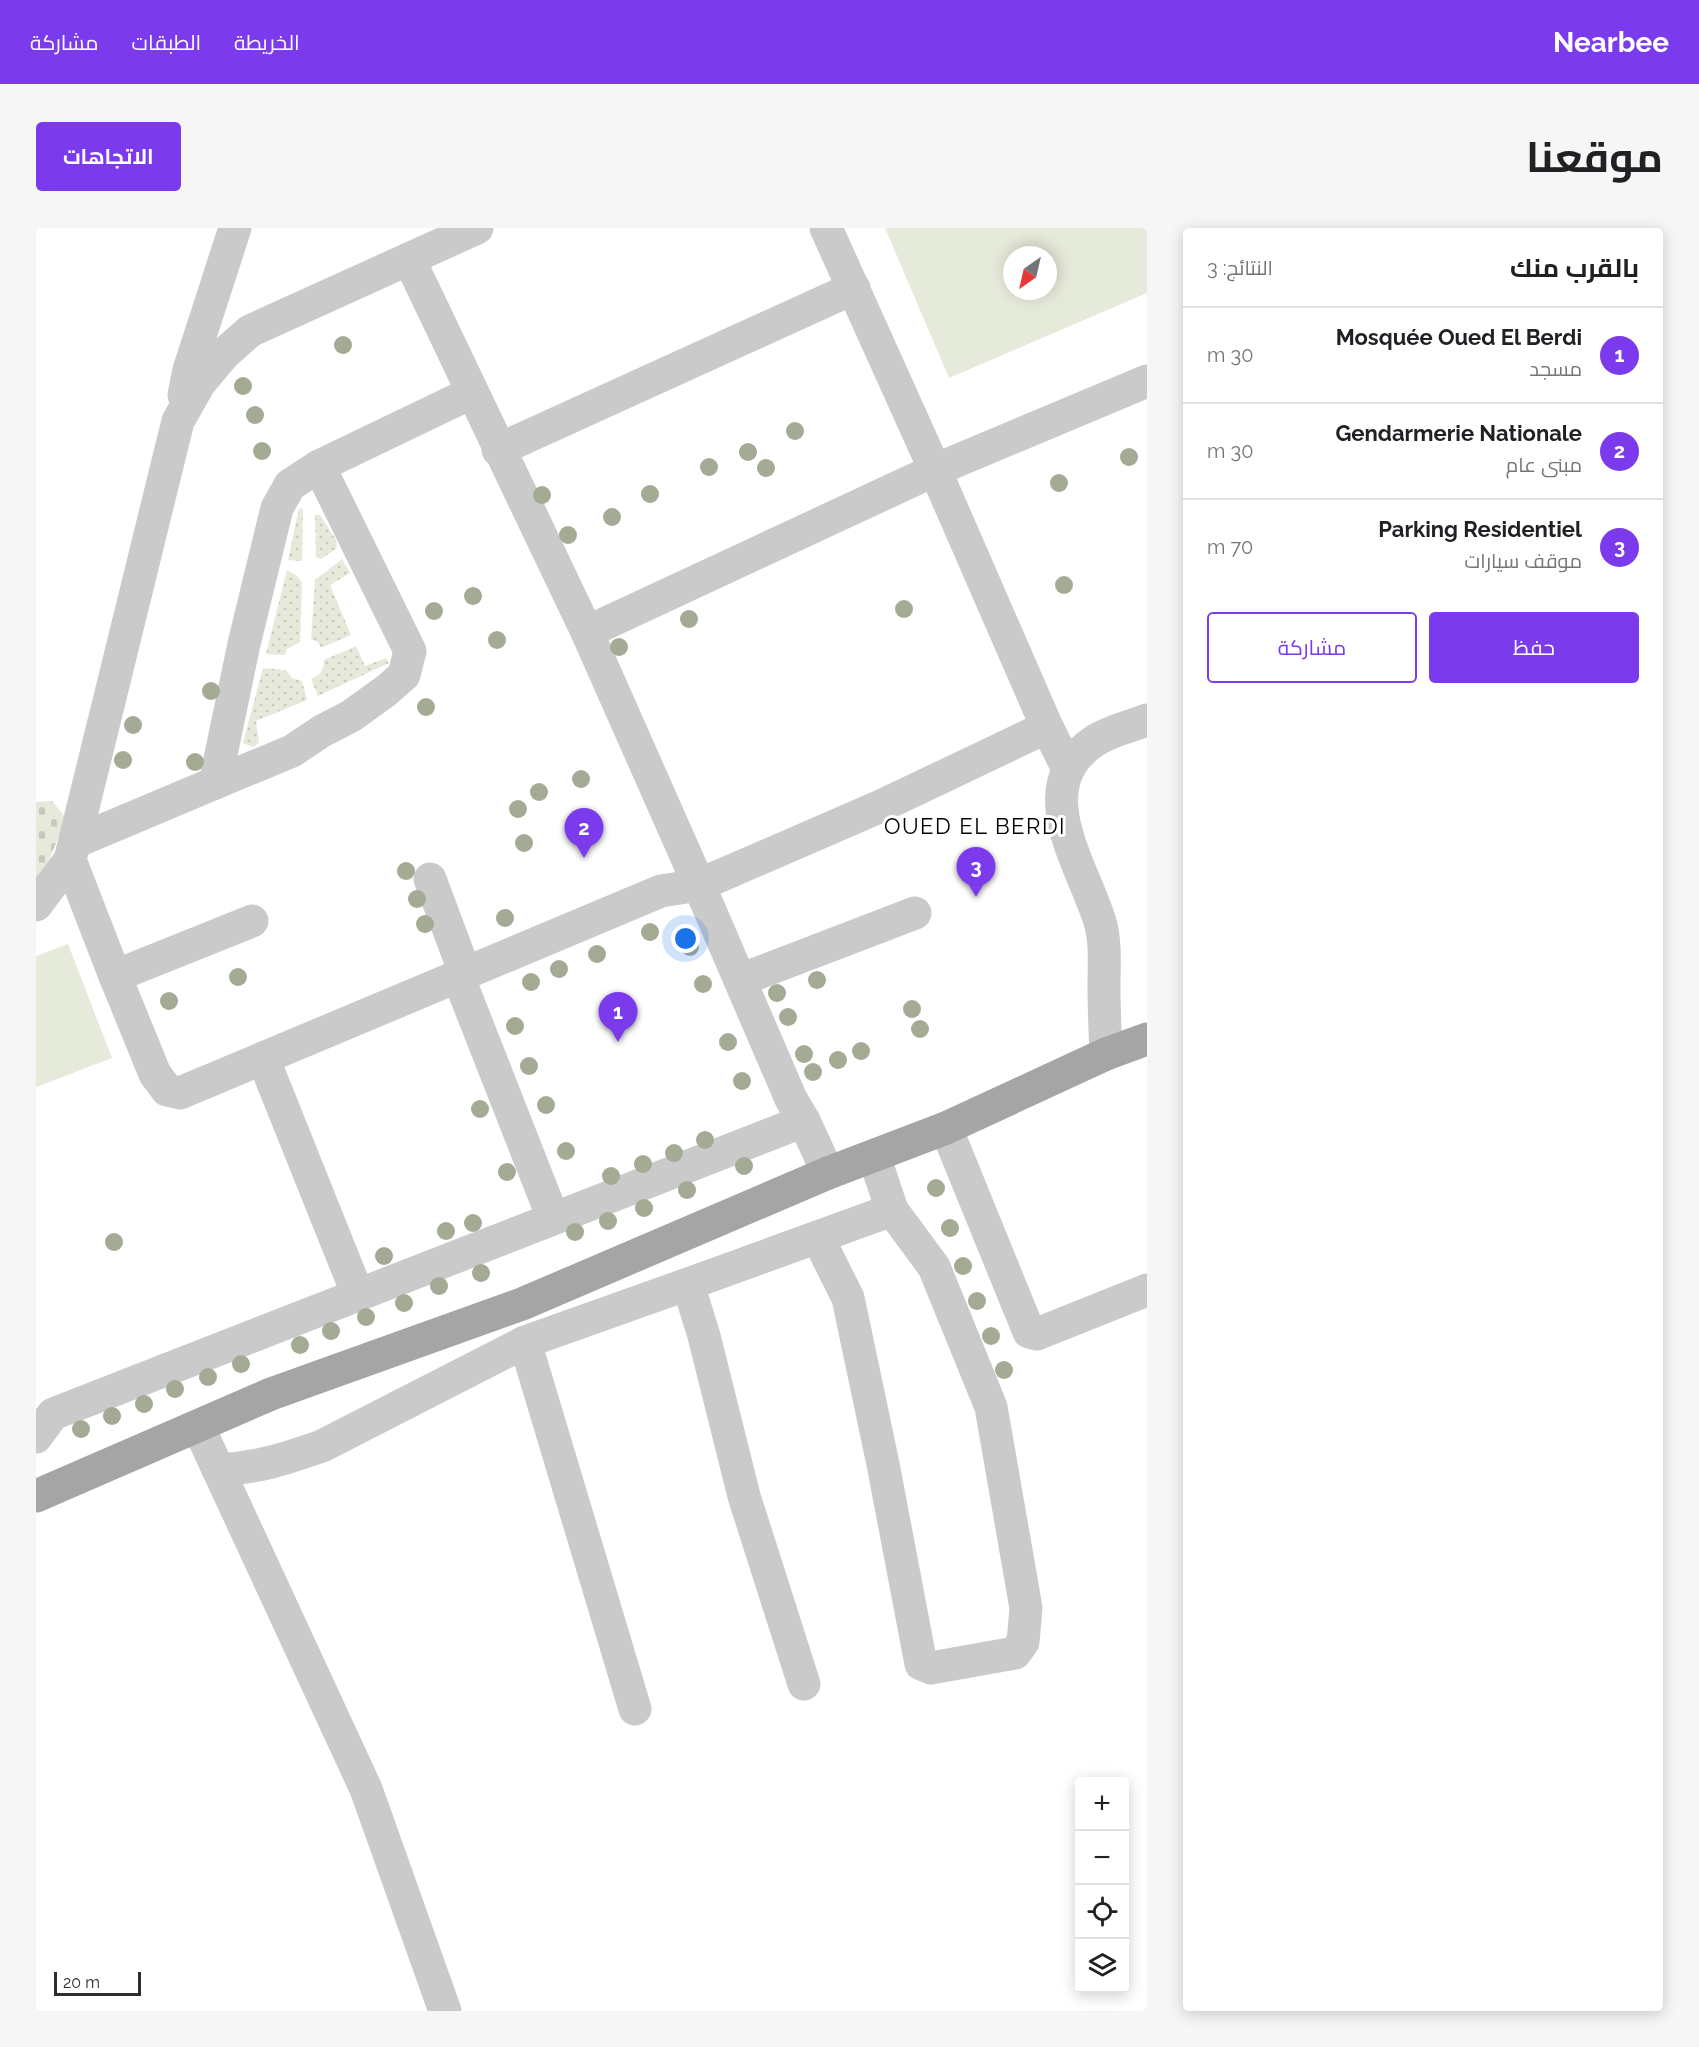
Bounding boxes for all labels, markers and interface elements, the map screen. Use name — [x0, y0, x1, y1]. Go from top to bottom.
text: Nearbee — [1553, 26, 1669, 59]
text: مشاركة — [30, 30, 99, 55]
text: الطبقات — [132, 30, 201, 55]
text: الخريطة — [234, 30, 300, 55]
button: الاتجاهات — [36, 122, 181, 191]
text: موقعنا — [1526, 133, 1663, 182]
north arrow — [1003, 246, 1057, 300]
text: بالقرب منك — [1510, 253, 1639, 283]
text: النتائج: 3 — [1207, 256, 1273, 280]
text: Mosquée Oued El Berdi — [1336, 324, 1582, 350]
text: 30 m — [1207, 343, 1253, 367]
text: 1 — [1615, 343, 1624, 367]
text: مسجد — [1529, 357, 1582, 381]
text: Gendarmerie Nationale — [1335, 420, 1582, 446]
text: 30 m — [1207, 439, 1253, 463]
text: 2 — [1614, 439, 1625, 463]
text: مبنى عام — [1506, 453, 1582, 477]
text: Parking Residentiel — [1378, 516, 1582, 542]
text: 70 m — [1207, 535, 1253, 559]
text: 3 — [1614, 535, 1625, 559]
text: موقف سيارات — [1465, 549, 1582, 573]
button: مشاركة — [1207, 612, 1417, 683]
button: حفظ — [1429, 612, 1639, 683]
pin: 2 — [564, 808, 604, 858]
district label: OUED EL BERDI — [884, 813, 1066, 839]
pin: 3 — [956, 848, 996, 897]
your location — [671, 924, 700, 953]
pin: 1 — [598, 992, 638, 1042]
map controls — [1075, 1777, 1129, 1993]
button: + — [1075, 1777, 1129, 1831]
button: − — [1075, 1831, 1129, 1885]
button: locate — [1075, 1885, 1129, 1939]
button: layers — [1075, 1939, 1129, 1993]
scale bar — [54, 1969, 141, 1996]
text: 20 m — [63, 1973, 100, 1992]

